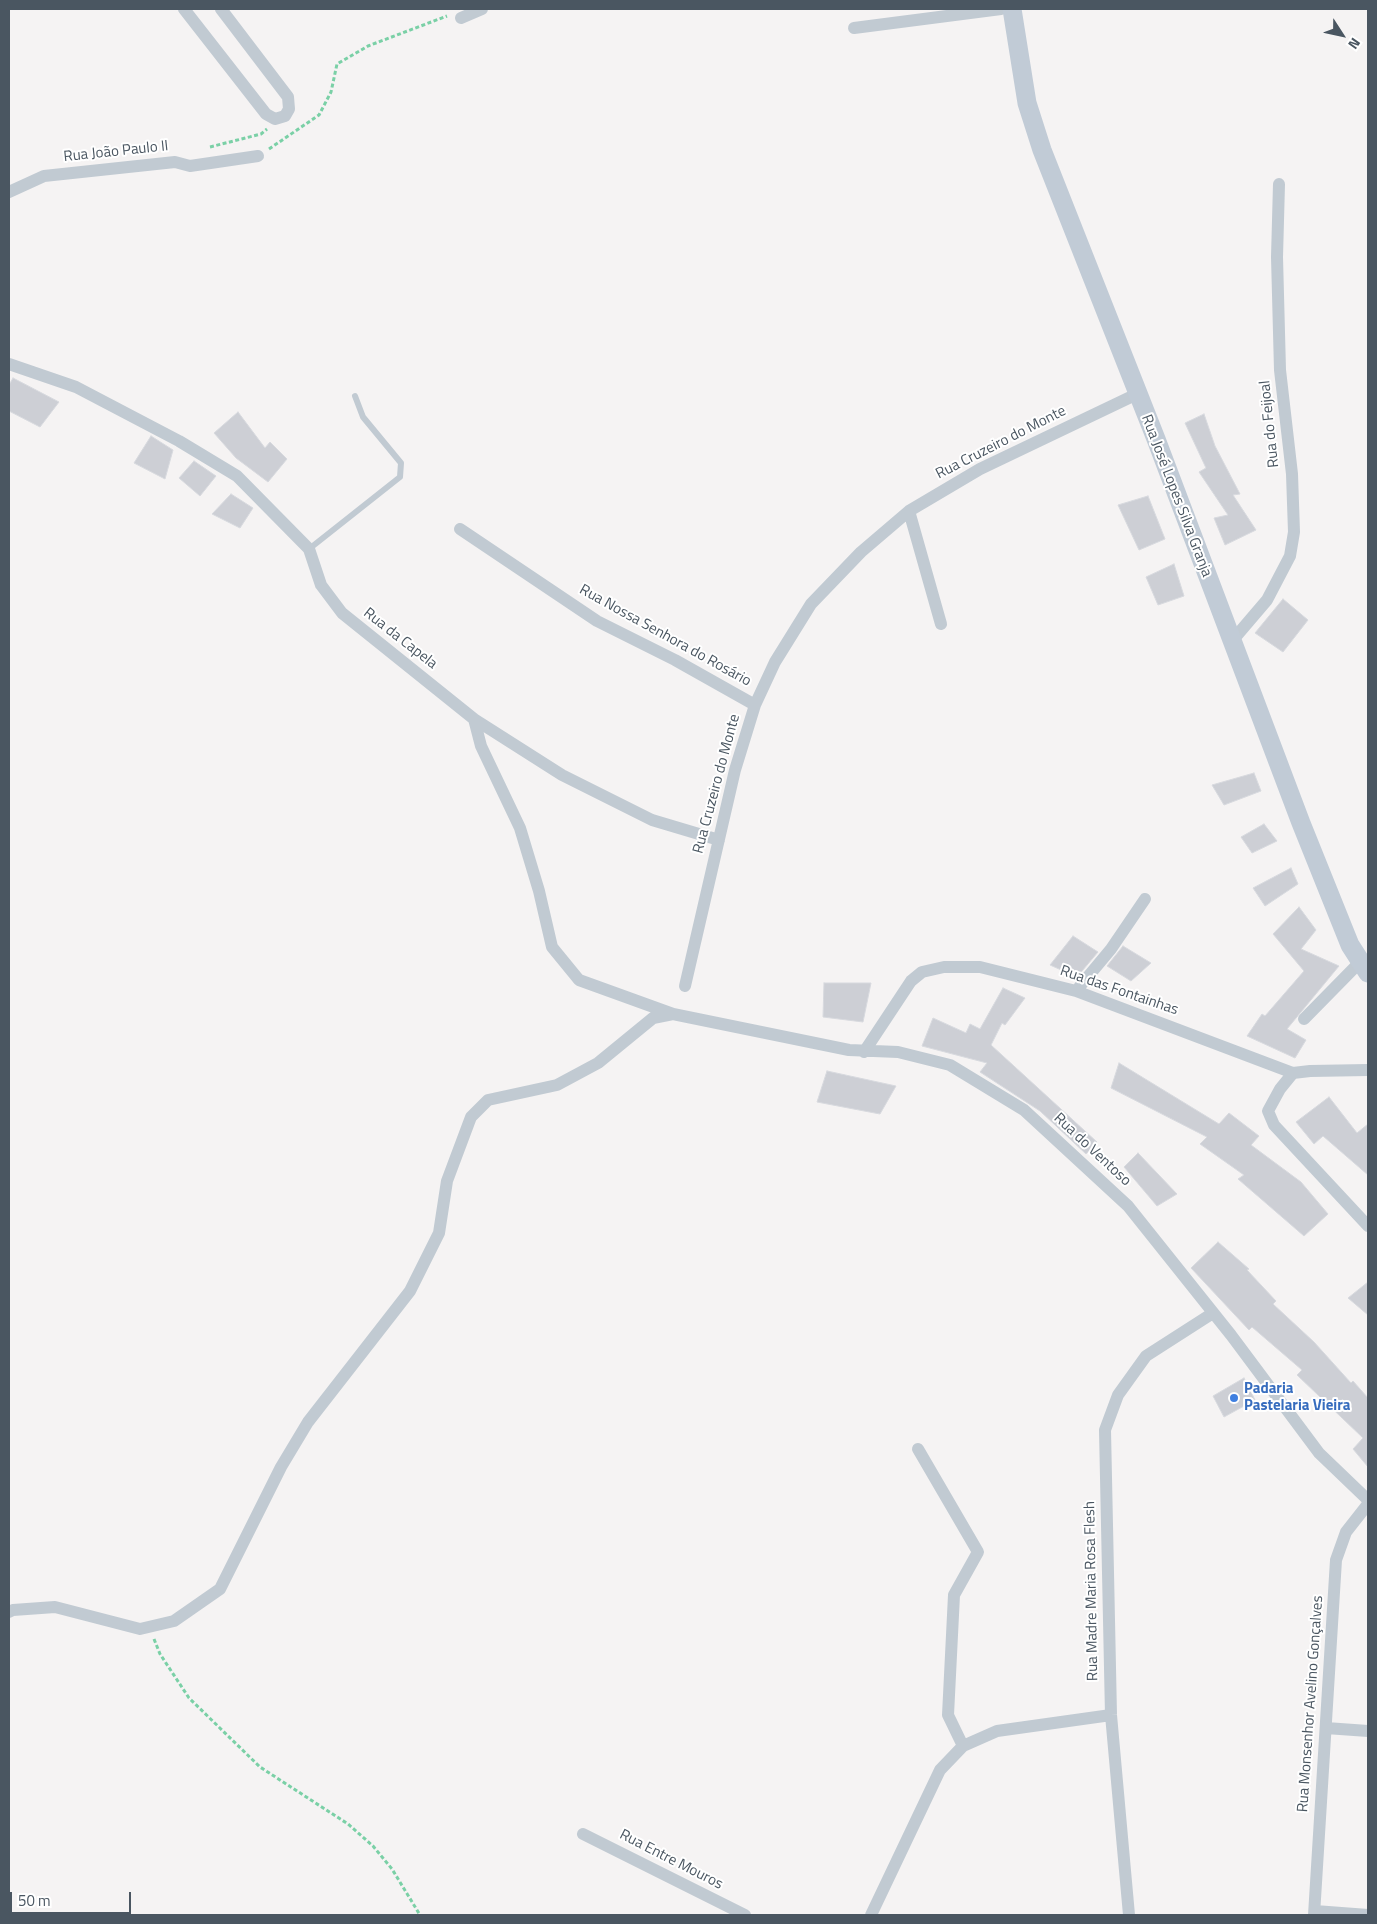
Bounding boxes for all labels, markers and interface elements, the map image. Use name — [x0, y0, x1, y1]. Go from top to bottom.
north arrow — [1317, 10, 1367, 60]
text: N — [1343, 34, 1366, 54]
street label: Rua João Paulo II — [63, 138, 169, 166]
street label: Rua do Feijoal — [1256, 379, 1284, 469]
street label: Rua Cruzeiro do Monte — [933, 402, 1069, 484]
street label: Rua José Lopes Silva Granja — [1137, 412, 1215, 580]
street label: Rua Nossa Senhora do Rosário — [576, 581, 754, 691]
street label: Rua da Capela — [359, 605, 441, 673]
street label: Rua Cruzeiro do Monte — [690, 712, 744, 856]
street label: Rua das Fontainhas — [1057, 962, 1181, 1020]
street label: Rua do Ventoso — [1050, 1110, 1134, 1190]
place label: Padaria Pastelaria Vieira — [1244, 1380, 1350, 1415]
marker: Padaria Pastelaria Vieira — [1228, 1392, 1240, 1404]
street label: Rua Madre Maria Rosa Flesh — [1081, 1501, 1103, 1681]
street label: Rua Monsenhor Avelino Gonçalves — [1294, 1595, 1328, 1813]
street label: Rua Entre Mouros — [616, 1826, 726, 1894]
scale bar — [12, 1882, 134, 1914]
text: 50 m — [18, 1889, 51, 1912]

